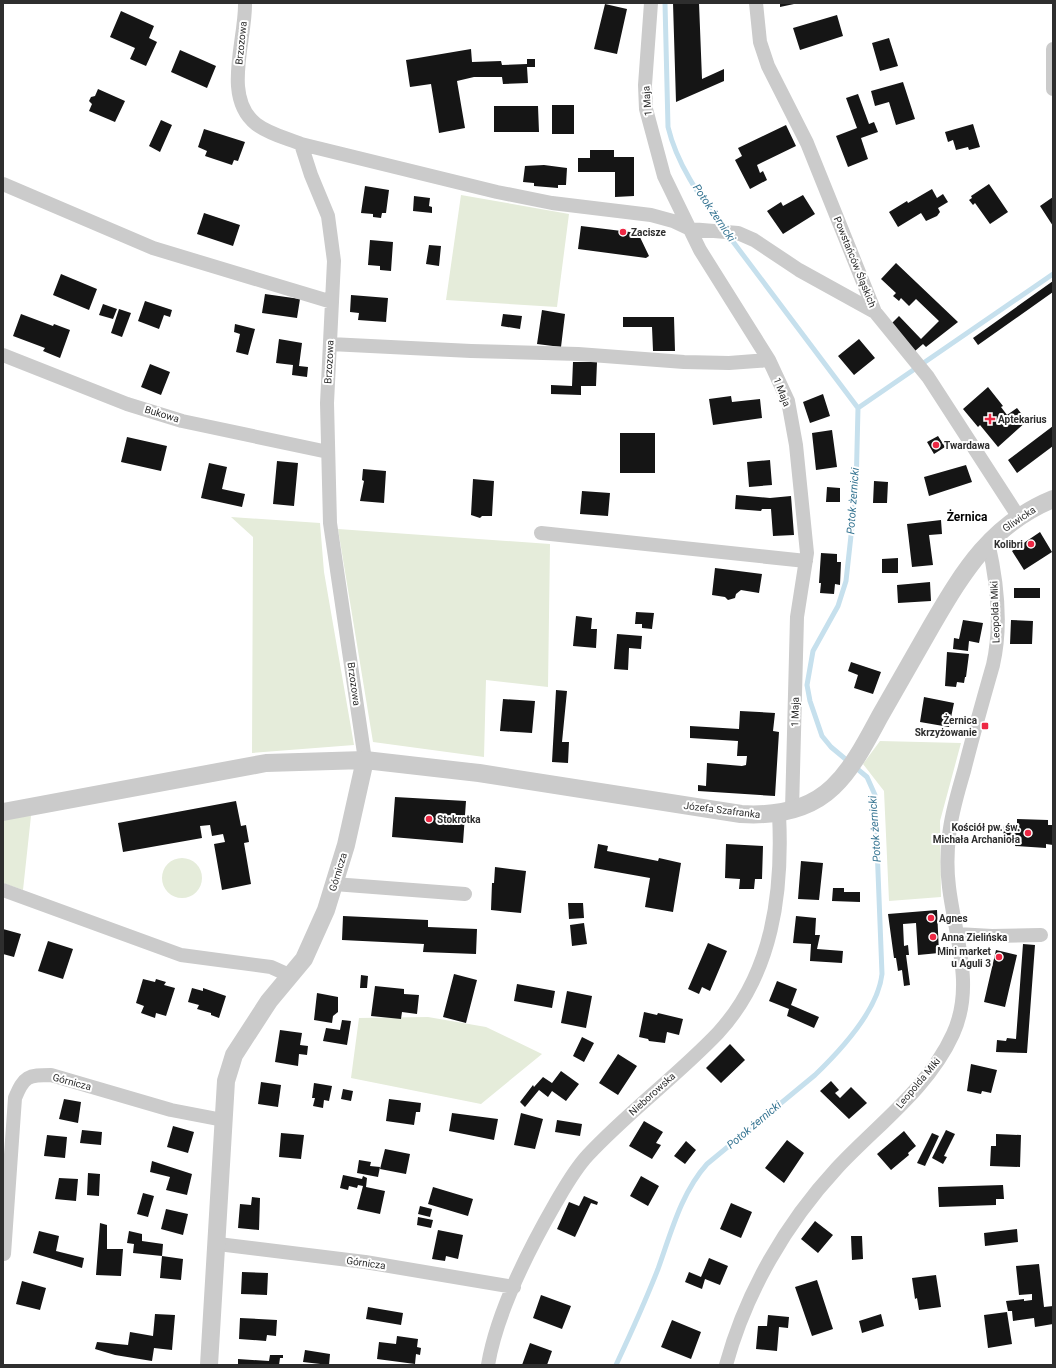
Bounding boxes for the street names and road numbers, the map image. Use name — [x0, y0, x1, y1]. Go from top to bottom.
street label: Brzozowa — [233, 21, 249, 65]
street label: 1 Maja — [640, 86, 654, 116]
street label: Powstańców Śląskich — [832, 215, 879, 309]
street label: Brzozowa — [322, 340, 336, 384]
street label: 1 Maja — [771, 376, 793, 408]
street label: Bukowa — [143, 404, 181, 424]
street label: Gliwicka — [1000, 504, 1038, 534]
street label: Leopolda Miki — [988, 581, 1002, 643]
street label: Brzozowa — [346, 662, 362, 706]
street label: 1 Maja — [789, 697, 801, 727]
street label: Józefa Szafranka — [683, 800, 761, 820]
street label: Górnicza — [327, 852, 349, 892]
street label: Leopolda Miki — [894, 1056, 942, 1110]
street label: Nieborowska — [627, 1070, 677, 1118]
street label: Górnicza — [51, 1072, 93, 1092]
street label: Górnicza — [346, 1255, 386, 1271]

